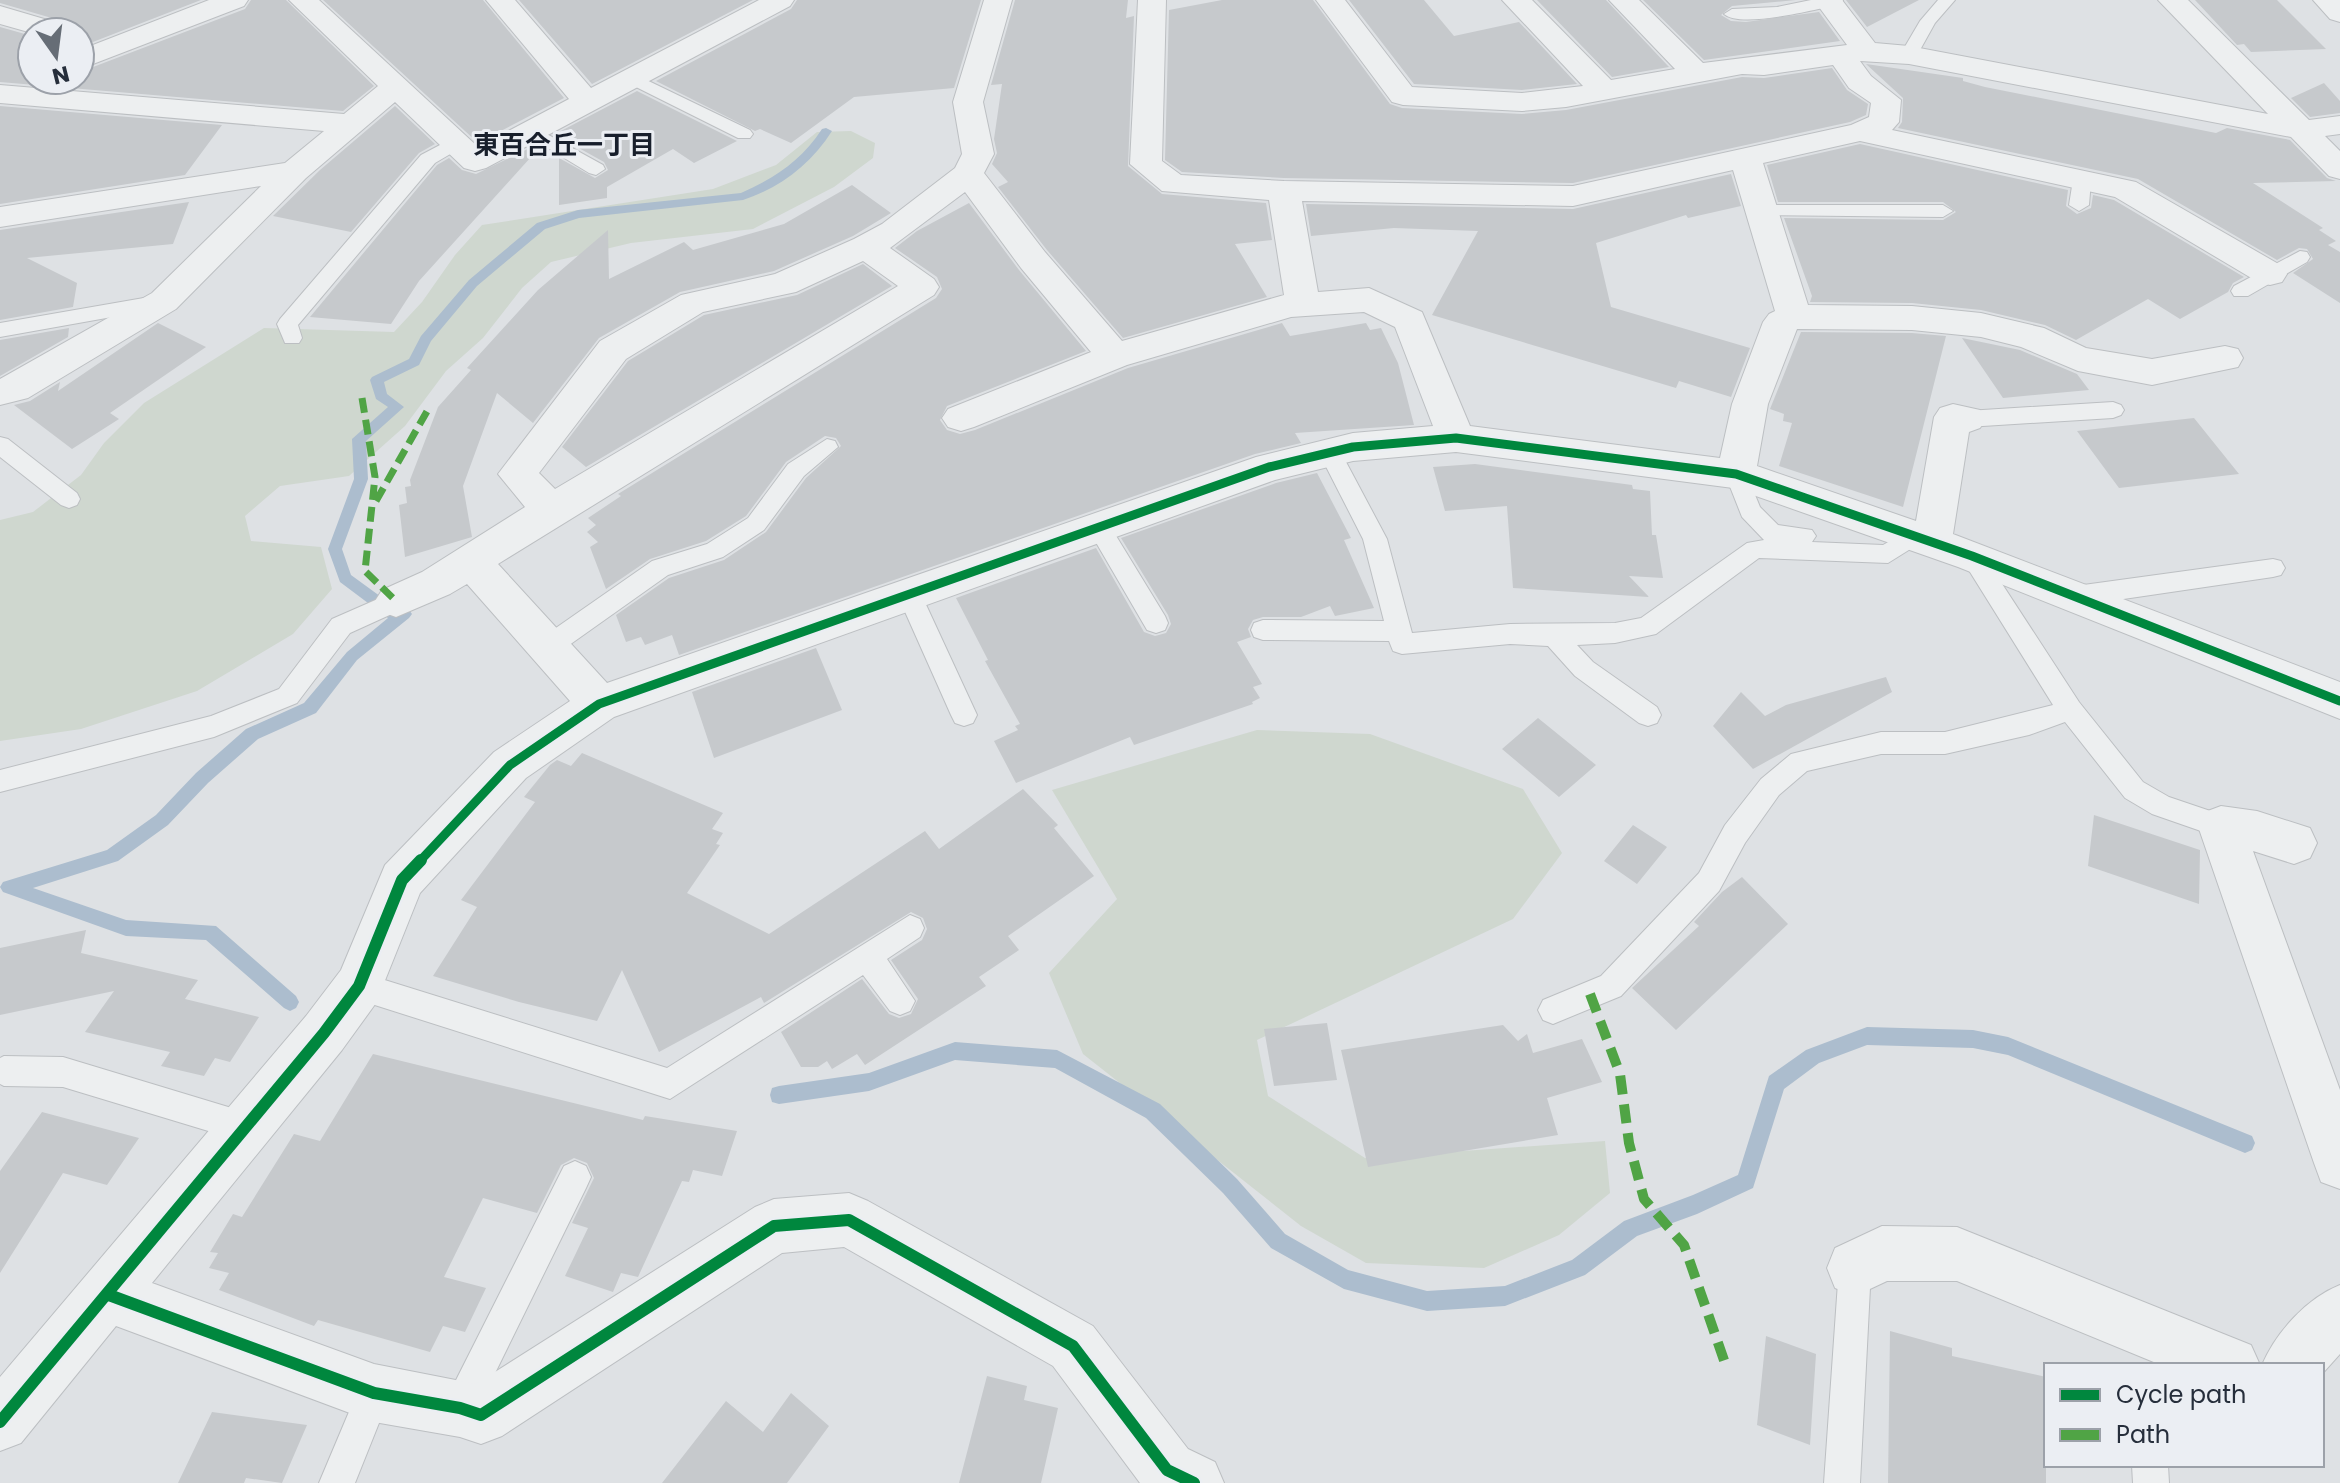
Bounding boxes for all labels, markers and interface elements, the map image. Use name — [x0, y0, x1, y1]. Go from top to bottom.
north arrow — [16, 16, 96, 96]
text: N — [49, 58, 72, 92]
district label: 東百合丘一丁目 — [473, 127, 655, 163]
legend — [2044, 1363, 2324, 1467]
text: Cycle path — [2116, 1378, 2246, 1411]
text: Path — [2116, 1418, 2170, 1451]

